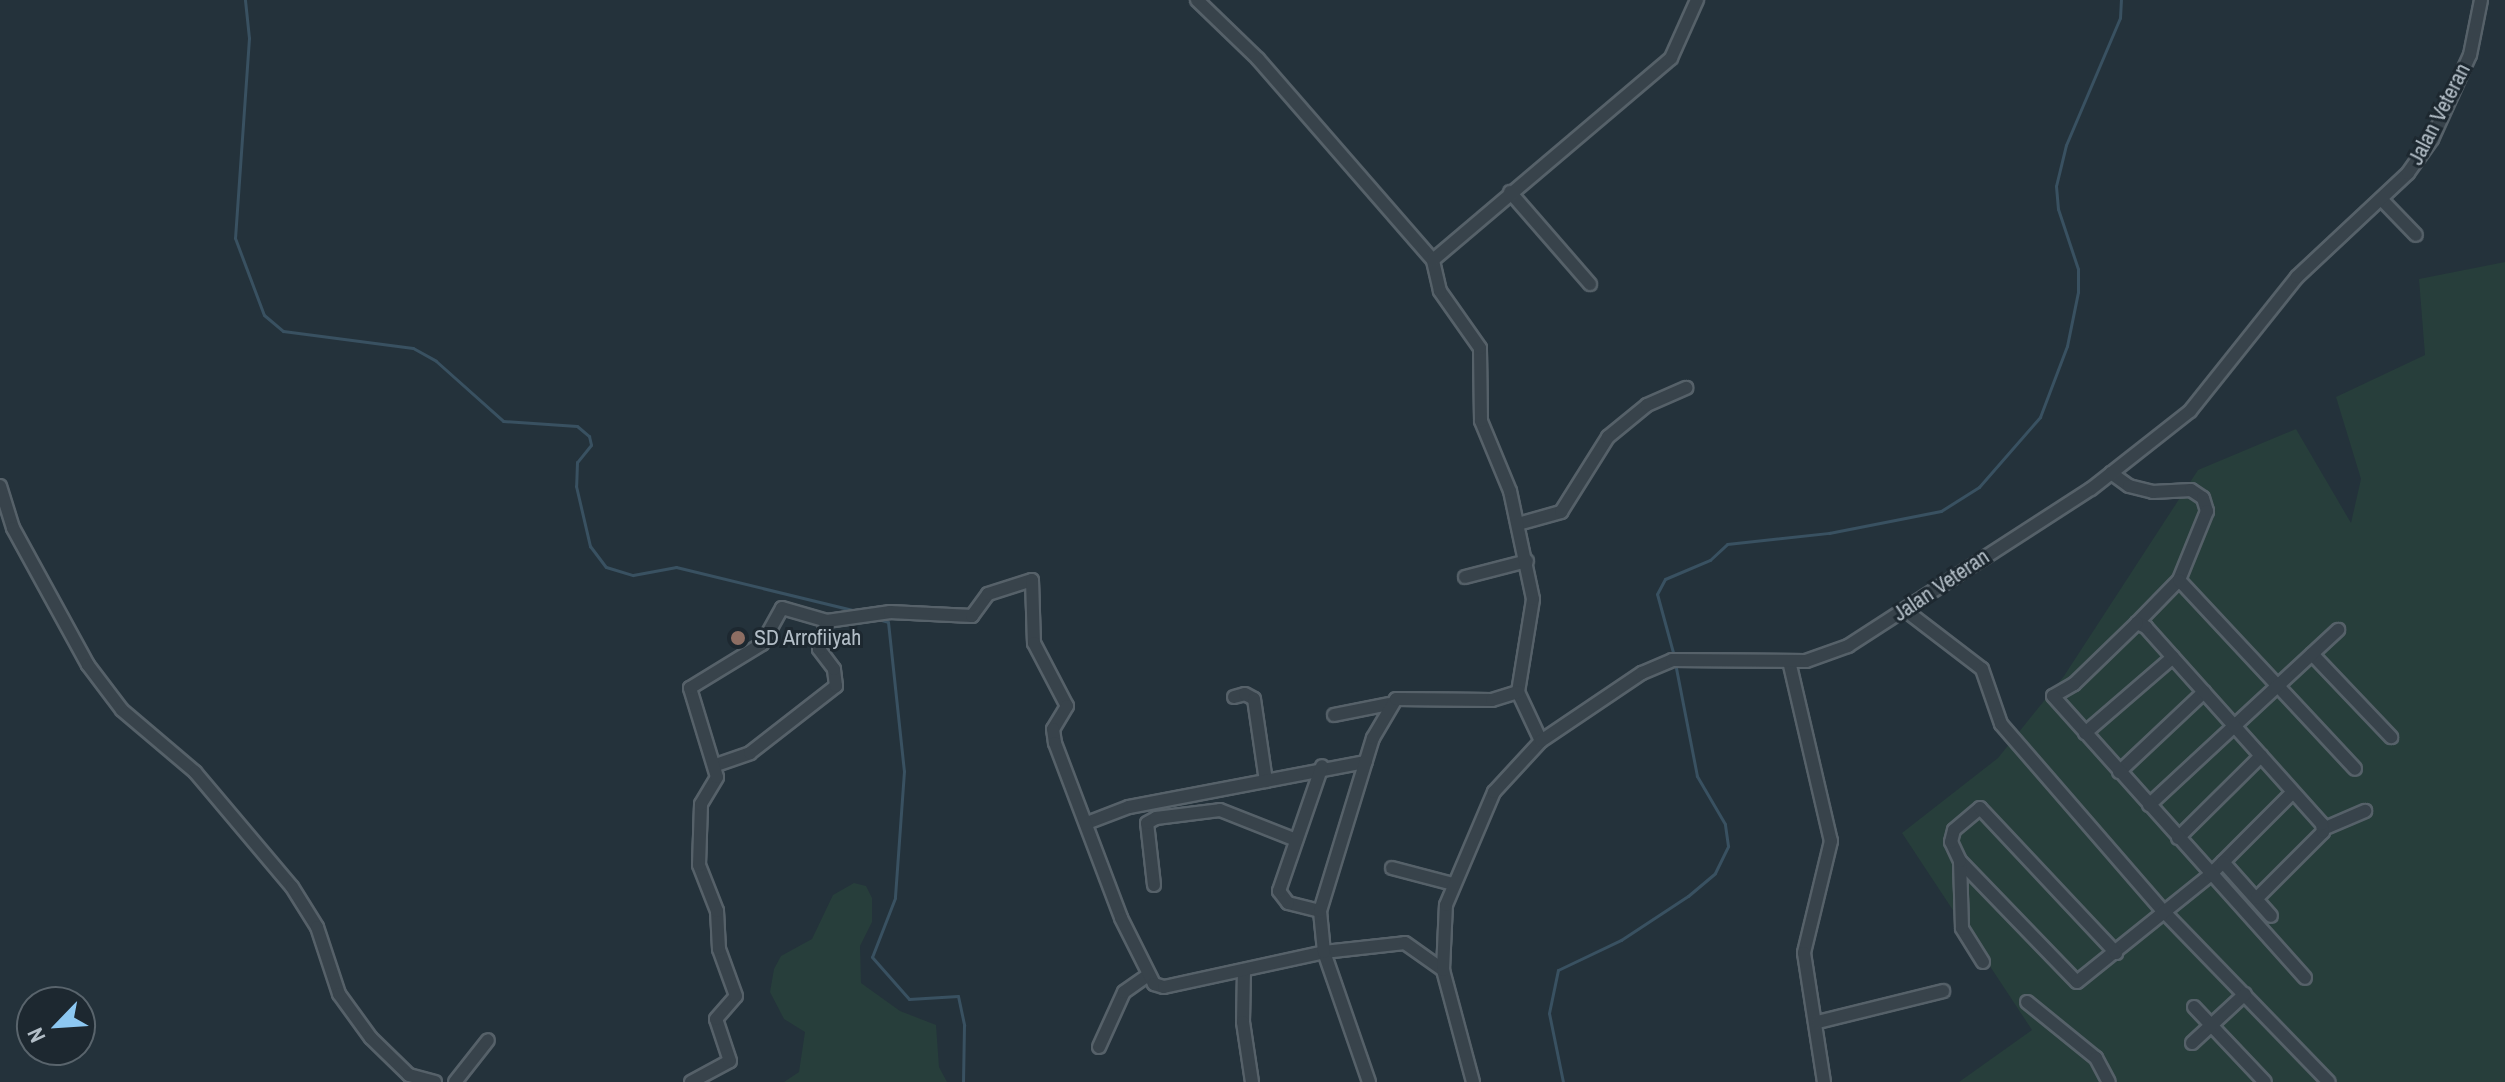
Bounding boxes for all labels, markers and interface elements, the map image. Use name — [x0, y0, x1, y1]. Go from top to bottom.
street label: Jalan Veteran — [2402, 59, 2476, 169]
street label: Jalan Veteran — [1888, 543, 1994, 627]
place label: SD Arrofiiyah — [754, 625, 862, 651]
marker: SD Arrofiiyah — [729, 629, 747, 647]
north arrow — [16, 986, 96, 1066]
text: N — [20, 1023, 52, 1048]

